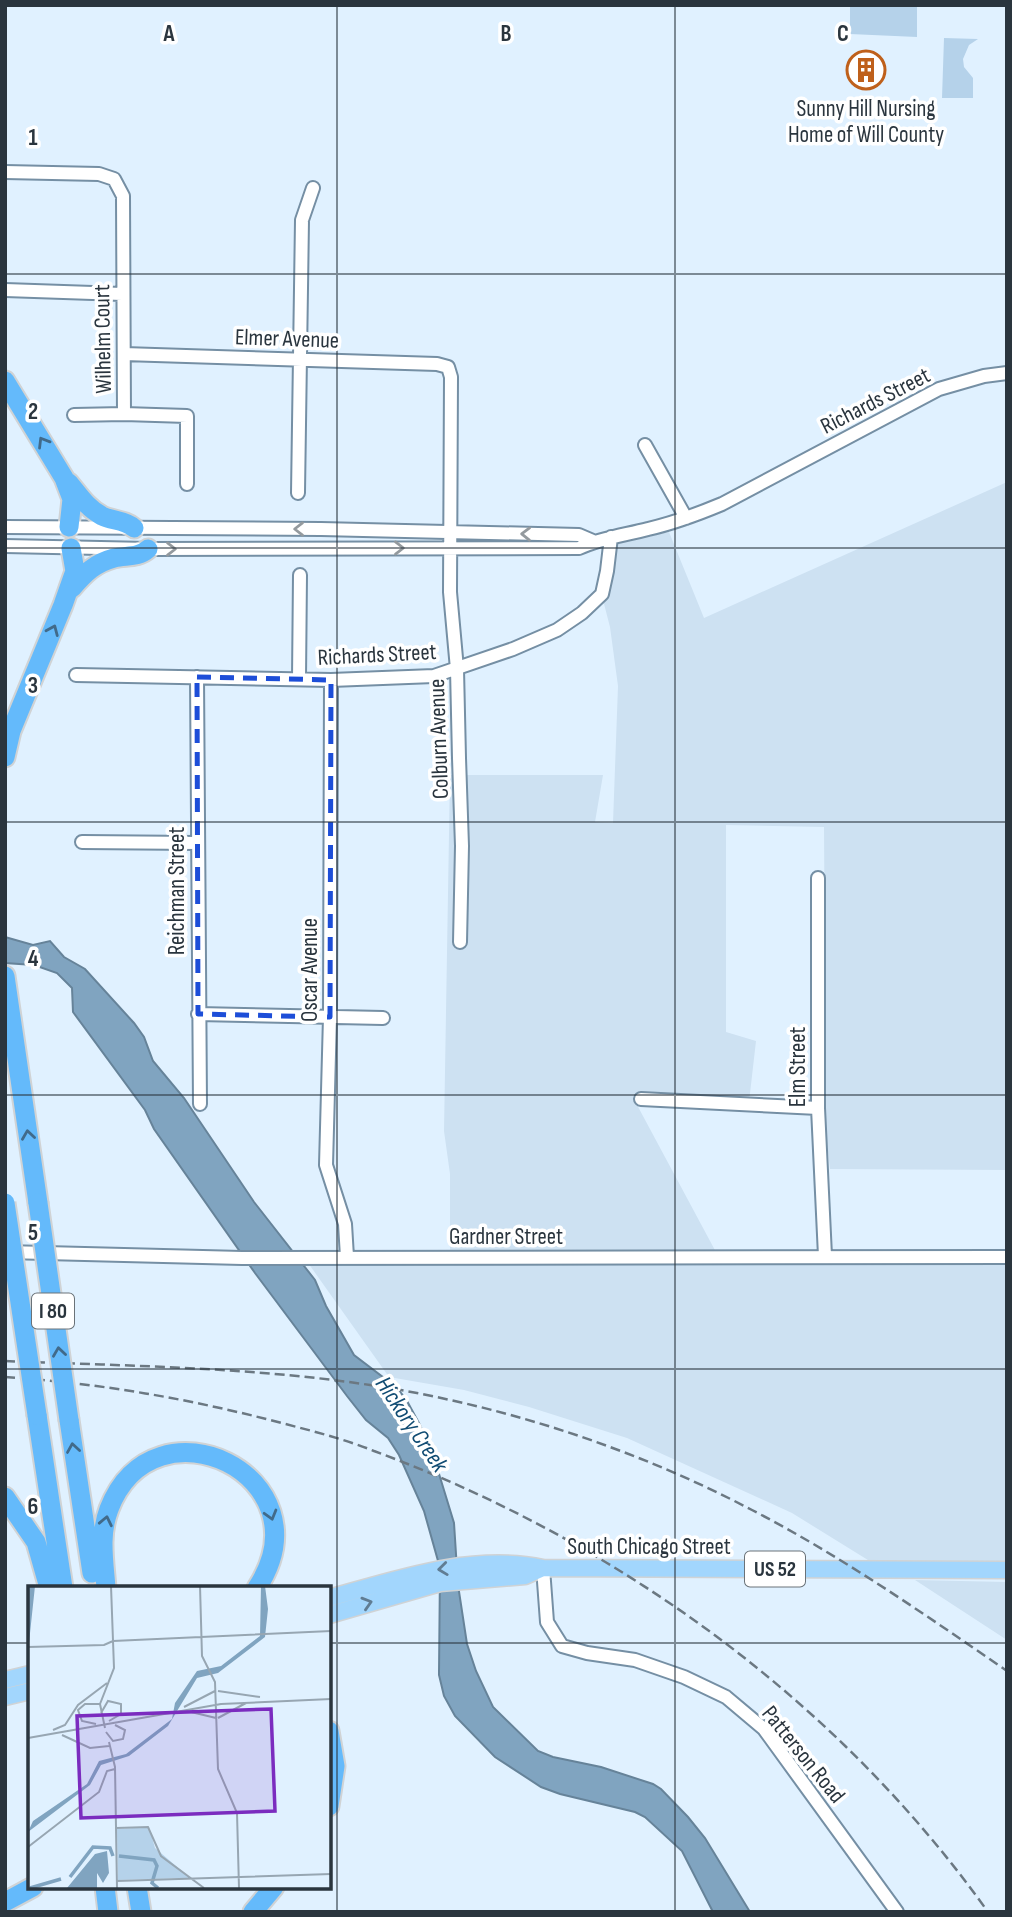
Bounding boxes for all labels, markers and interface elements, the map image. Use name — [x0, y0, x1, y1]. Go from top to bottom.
text: A — [163, 20, 176, 48]
text: B — [501, 20, 512, 48]
text: C — [837, 20, 849, 48]
building icon: Sunny Hill Nursing Home of Will County — [845, 49, 887, 91]
place label: Sunny Hill Nursing Home of Will County — [788, 95, 944, 149]
text: 1 — [28, 124, 38, 152]
street label: Wilhelm Court — [88, 284, 118, 394]
street label: Elmer Avenue — [234, 323, 340, 355]
street label: Richards Street — [816, 361, 935, 440]
text: 2 — [28, 398, 38, 426]
one-way arrow — [38, 437, 51, 450]
one-way arrow — [293, 521, 303, 537]
one-way arrow — [520, 527, 531, 542]
one-way arrow — [394, 540, 405, 556]
one-way arrow — [167, 541, 177, 557]
one-way arrow — [45, 625, 59, 637]
street label: Richards Street — [317, 638, 437, 672]
text: 3 — [28, 672, 38, 700]
street label: Colburn Avenue — [423, 678, 455, 800]
street label: Reichman Street — [163, 827, 191, 955]
street label: Oscar Avenue — [296, 918, 324, 1022]
text: 4 — [28, 945, 39, 973]
street label: Elm Street — [784, 1027, 812, 1107]
one-way arrow — [21, 1129, 36, 1141]
text: 5 — [28, 1219, 38, 1247]
street label: Gardner Street — [449, 1223, 563, 1251]
road number: I 80 — [32, 1294, 74, 1328]
one-way arrow — [52, 1346, 67, 1358]
water label: Hickory Creek — [369, 1371, 455, 1479]
one-way arrow — [66, 1442, 81, 1454]
text: 6 — [28, 1493, 38, 1521]
one-way arrow — [262, 1509, 277, 1521]
one-way arrow — [98, 1515, 113, 1527]
street label: South Chicago Street — [567, 1533, 731, 1561]
road number: US 52 — [745, 1552, 805, 1586]
one-way arrow — [438, 1561, 449, 1576]
inset map — [28, 1586, 331, 1889]
one-way arrow — [360, 1597, 372, 1612]
street label: Patterson Road — [755, 1700, 851, 1809]

